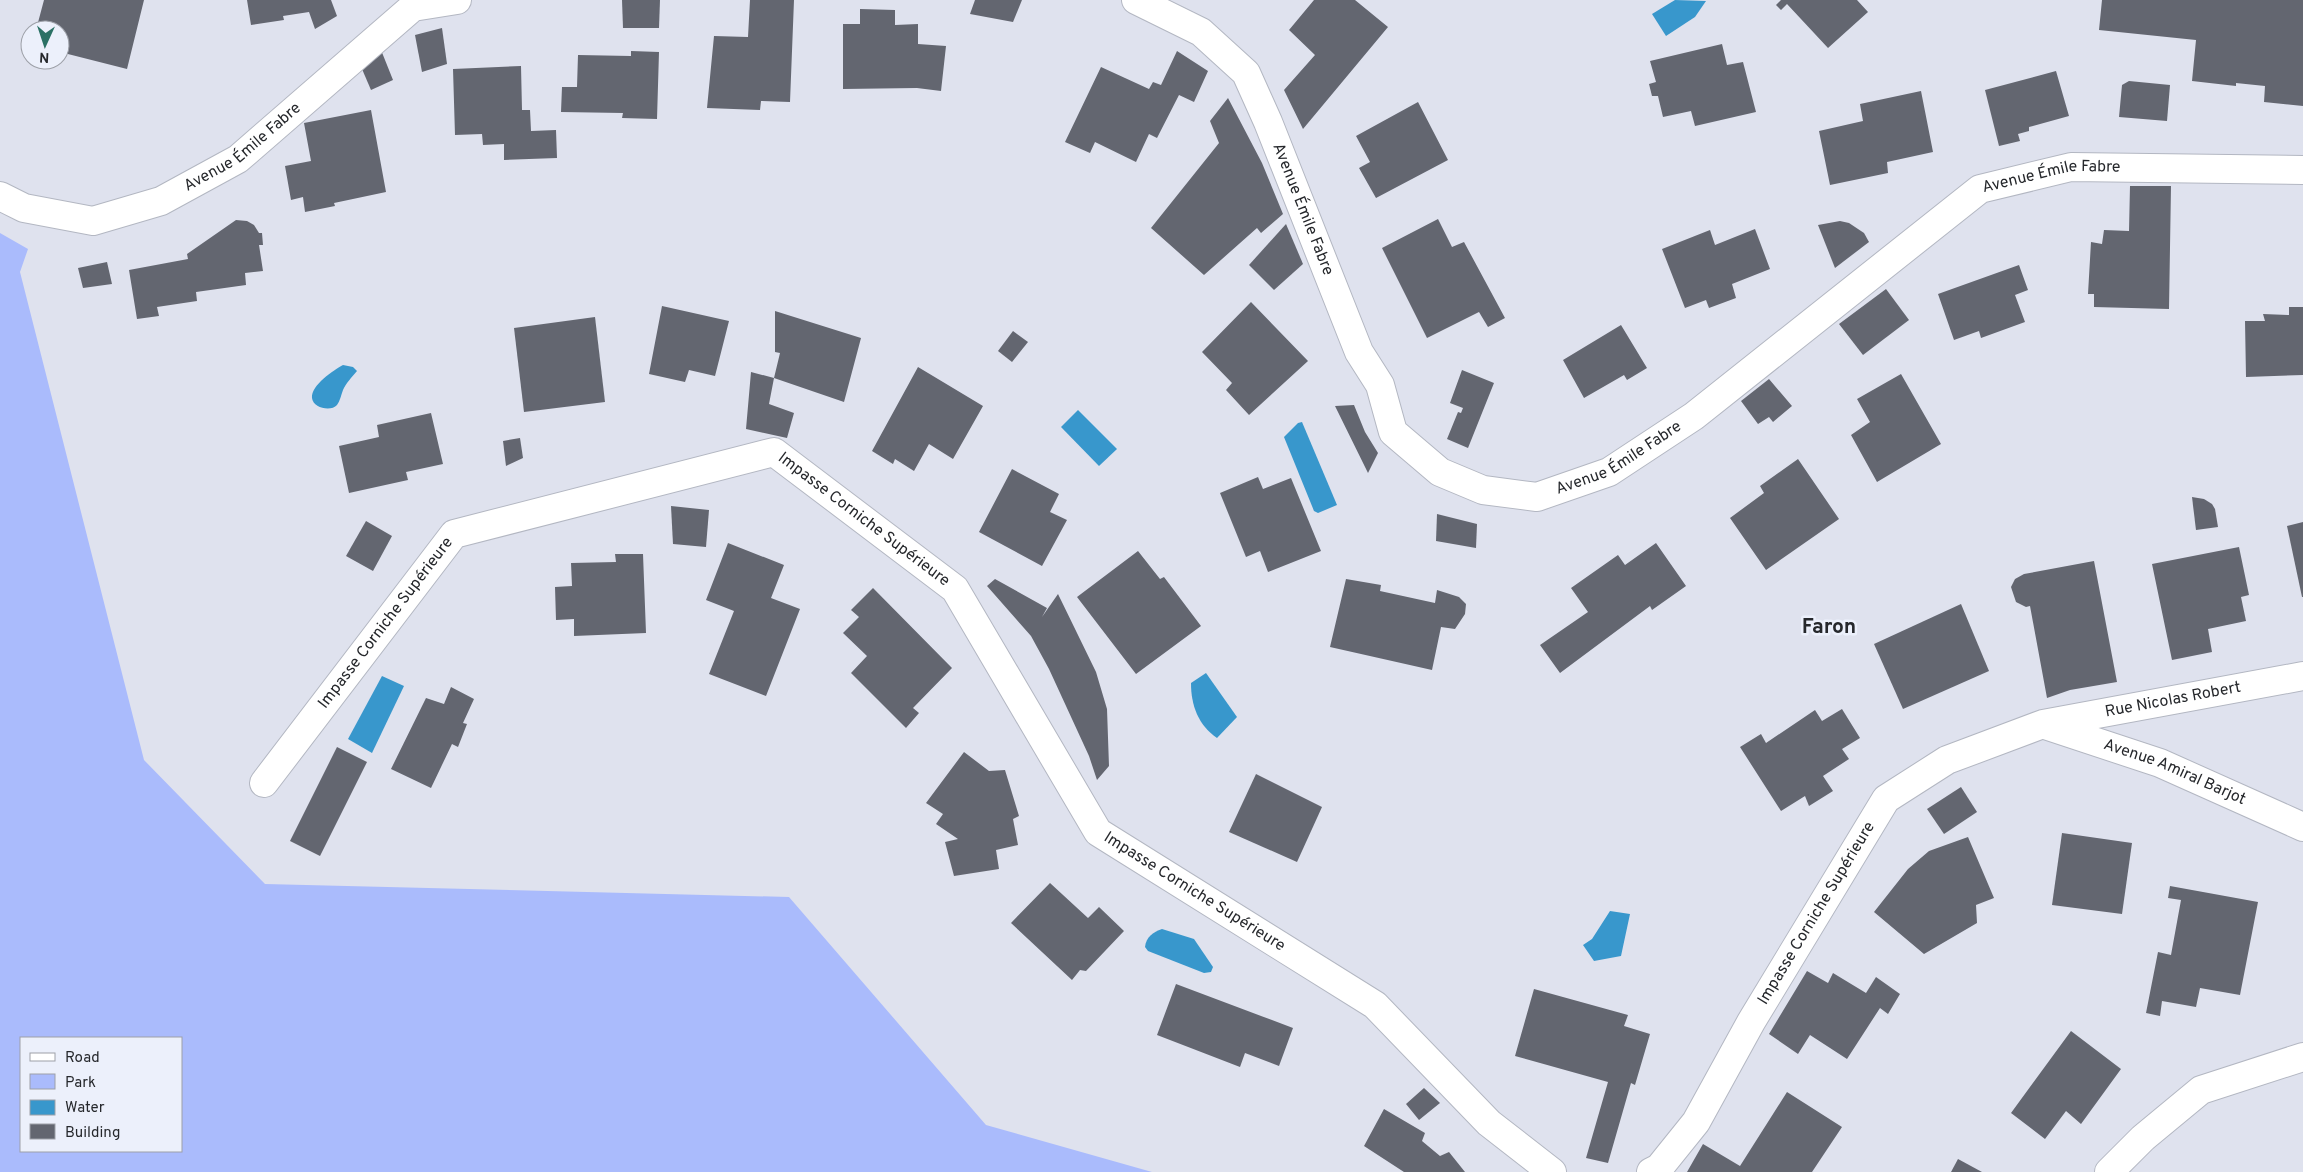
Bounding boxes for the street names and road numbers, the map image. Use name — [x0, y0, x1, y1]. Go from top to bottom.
street label: Avenue Émile Fabre — [181, 99, 305, 196]
street label: Avenue Émile Fabre — [1267, 140, 1338, 278]
street label: Avenue Émile Fabre — [1980, 157, 2121, 198]
street label: Avenue Émile Fabre — [1553, 417, 1685, 500]
street label: Impasse Corniche Supérieure — [774, 448, 954, 591]
street label: Impasse Corniche Supérieure — [314, 533, 458, 713]
street label: Rue Nicolas Robert — [2103, 678, 2243, 722]
street label: Avenue Amiral Barjot — [2101, 735, 2249, 810]
street label: Impasse Corniche Supérieure — [1754, 818, 1880, 1009]
street label: Impasse Corniche Supérieure — [1100, 828, 1289, 956]

